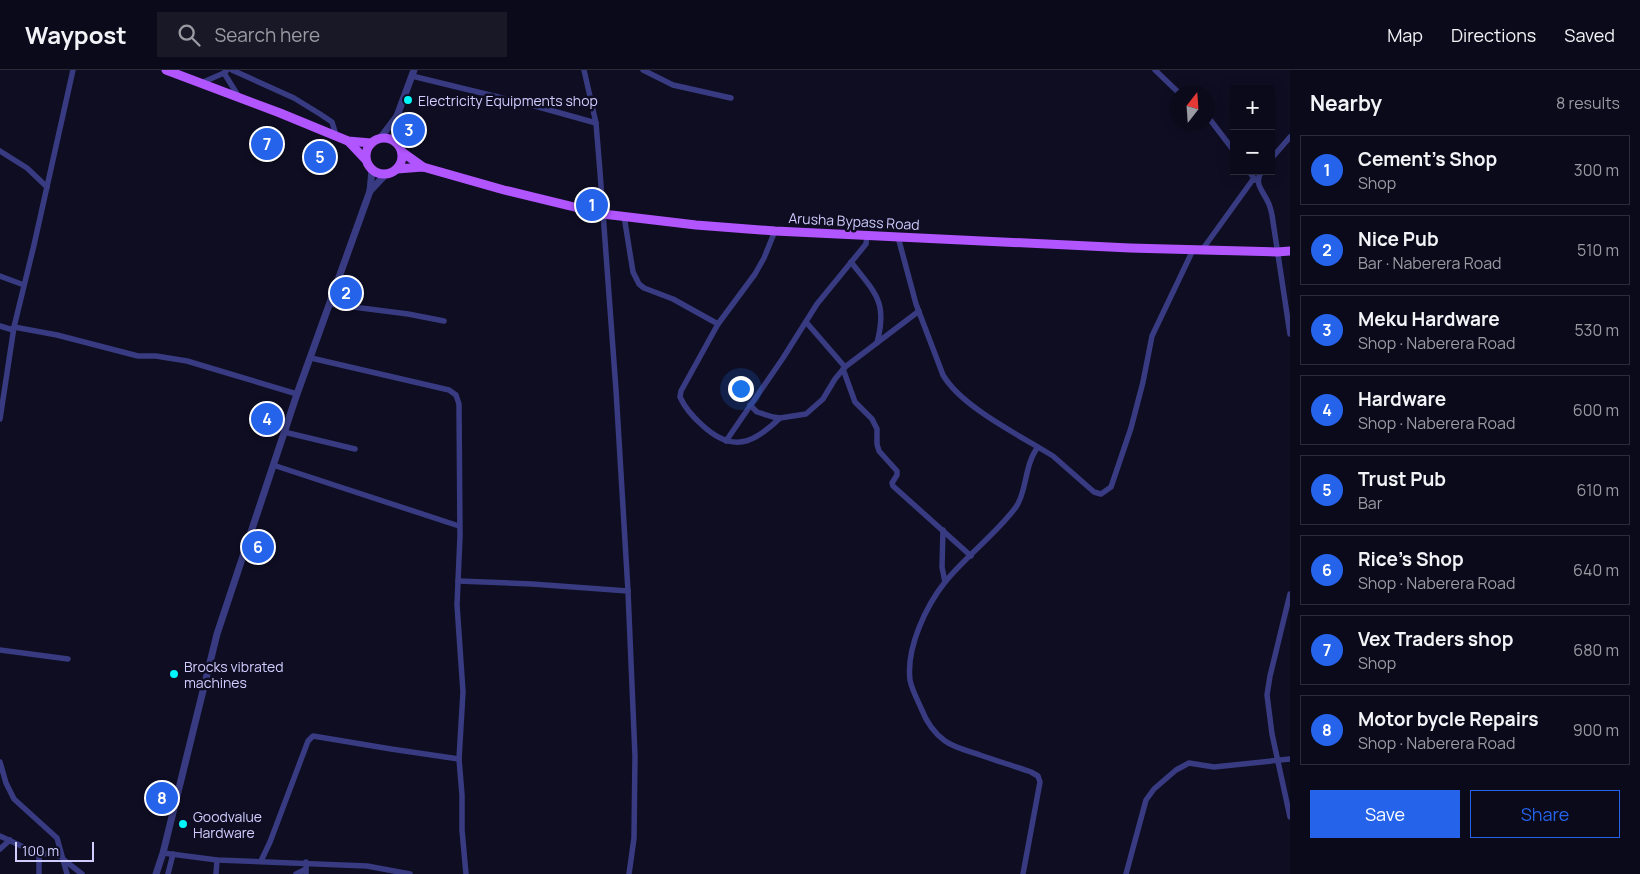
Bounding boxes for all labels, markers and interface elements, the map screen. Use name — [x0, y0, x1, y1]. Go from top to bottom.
search box — [157, 12, 507, 57]
text: Waypost — [25, 18, 127, 51]
icon: search — [175, 21, 203, 49]
text: Search here — [215, 22, 320, 48]
text: Map — [1387, 23, 1423, 47]
text: Directions — [1451, 23, 1536, 47]
text: Saved — [1564, 23, 1615, 47]
north arrow — [1170, 85, 1215, 130]
map controls — [1230, 85, 1275, 175]
button: + — [1230, 85, 1275, 130]
text: Nearby — [1310, 89, 1382, 117]
place label: Electricity Equipments shop — [418, 91, 598, 110]
text: 8 results — [1556, 92, 1620, 114]
marker: Electricity Equipments shop — [402, 94, 414, 106]
pin: 3 — [393, 111, 425, 149]
pin: 7 — [251, 125, 283, 163]
button: − — [1230, 130, 1275, 175]
pin: 5 — [304, 138, 336, 176]
text: Cement's Shop — [1358, 146, 1497, 172]
text: 1 — [1323, 159, 1331, 181]
text: 300 m — [1574, 159, 1619, 181]
text: Shop — [1358, 172, 1396, 194]
pin: 1 — [576, 186, 608, 224]
street label: Arusha Bypass Road — [788, 208, 920, 234]
text: Nice Pub — [1358, 226, 1439, 252]
text: 2 — [1322, 239, 1332, 261]
text: 510 m — [1577, 239, 1619, 261]
text: Bar · Naberera Road — [1358, 252, 1502, 274]
pin: 2 — [330, 274, 362, 312]
text: Meku Hardware — [1358, 306, 1500, 332]
text: 3 — [1322, 319, 1332, 341]
text: 530 m — [1574, 319, 1619, 341]
text: Shop · Naberera Road — [1358, 332, 1515, 354]
your location — [728, 376, 754, 402]
text: Hardware — [1358, 386, 1446, 412]
text: 4 — [1322, 399, 1332, 421]
text: 600 m — [1573, 399, 1619, 421]
pin: 4 — [251, 400, 283, 438]
text: Shop · Naberera Road — [1358, 412, 1515, 434]
text: Trust Pub — [1358, 466, 1446, 492]
text: 5 — [1322, 479, 1332, 501]
text: 610 m — [1577, 479, 1619, 501]
text: Bar — [1358, 492, 1382, 514]
pin: 6 — [242, 528, 274, 566]
text: Rice's Shop — [1358, 546, 1464, 572]
text: 6 — [1322, 559, 1332, 581]
text: 640 m — [1573, 559, 1619, 581]
text: Shop · Naberera Road — [1358, 572, 1515, 594]
text: Vex Traders shop — [1358, 626, 1513, 652]
text: 7 — [1323, 639, 1331, 661]
text: 680 m — [1573, 639, 1619, 661]
text: Shop — [1358, 652, 1396, 674]
place label: Brocks vibrated machines — [184, 657, 284, 692]
marker: Brocks vibrated machines — [168, 668, 180, 680]
text: Motor bycle Repairs — [1358, 706, 1538, 732]
text: 8 — [1322, 719, 1332, 741]
text: 900 m — [1573, 719, 1619, 741]
text: Shop · Naberera Road — [1358, 732, 1515, 754]
pin: 8 — [146, 779, 178, 817]
button: Save — [1310, 790, 1460, 838]
button: Share — [1470, 790, 1620, 838]
place label: Goodvalue Hardware — [193, 807, 262, 842]
marker: Goodvalue Hardware — [177, 818, 189, 830]
scale bar — [15, 839, 94, 862]
text: 100 m — [22, 841, 59, 860]

